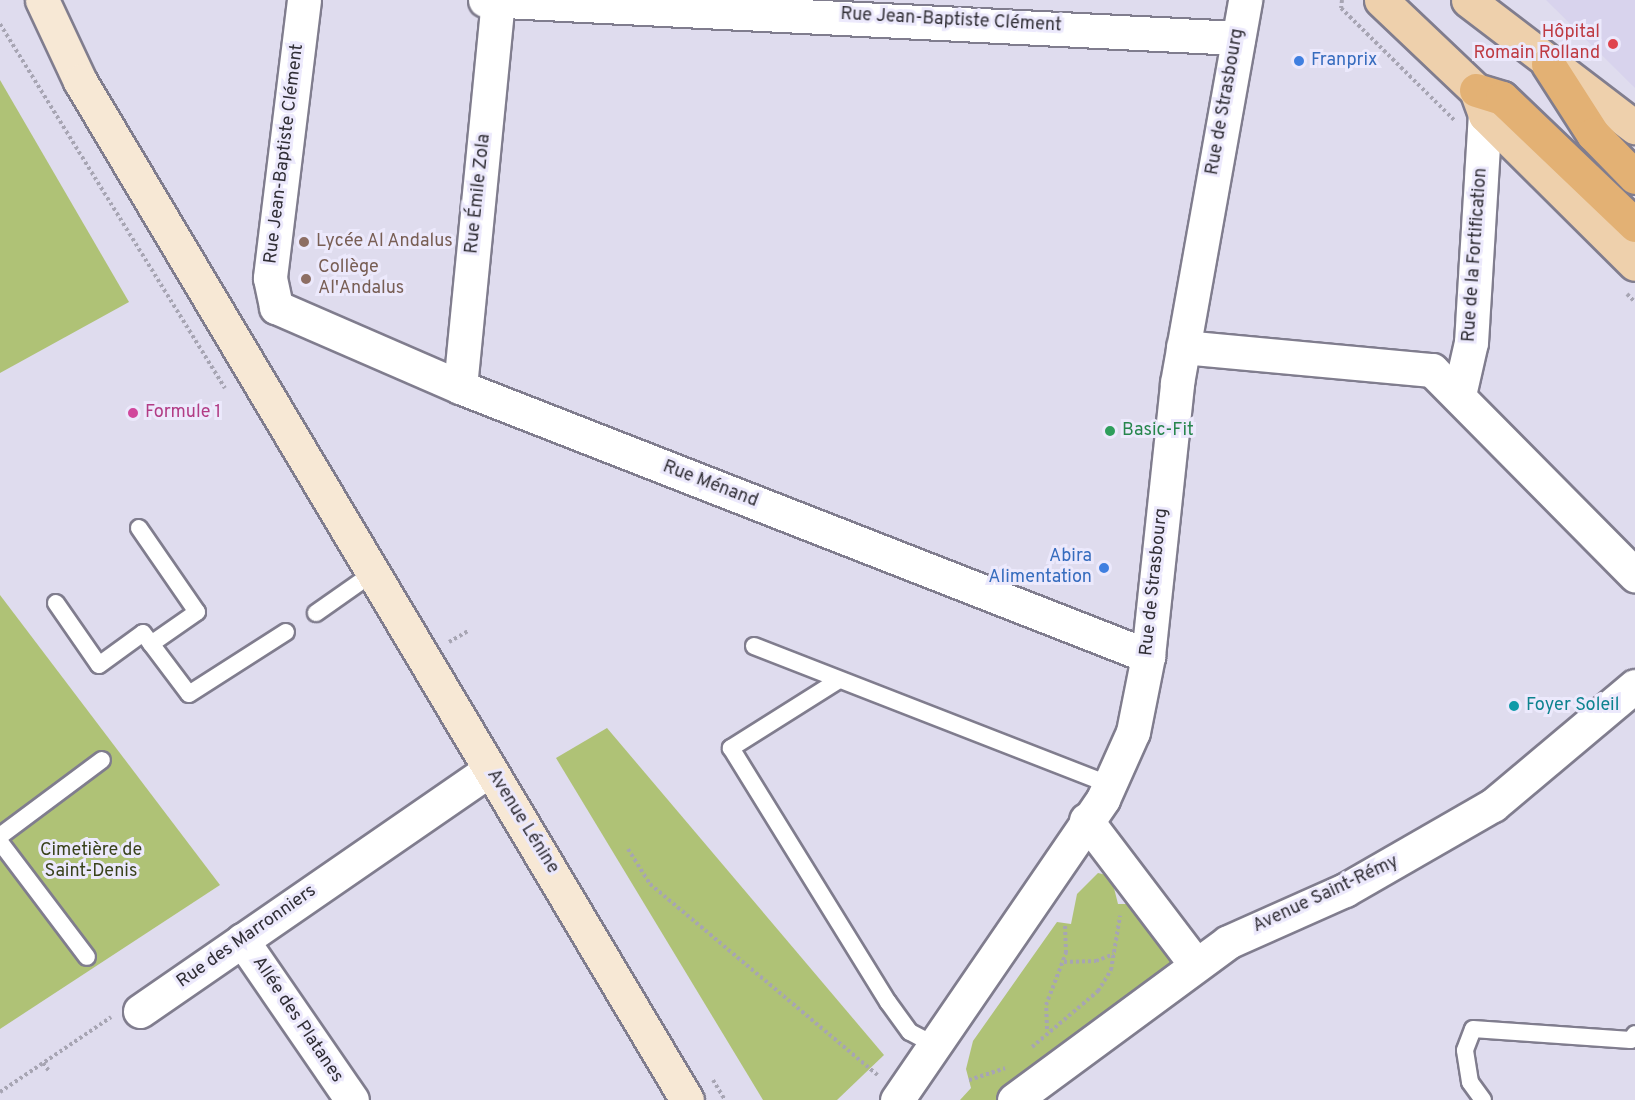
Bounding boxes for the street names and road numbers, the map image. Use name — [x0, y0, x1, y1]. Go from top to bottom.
street label: Rue Jean-Baptiste Clément — [840, 4, 1062, 38]
street label: Rue de Strasbourg — [1202, 27, 1250, 177]
street label: Rue Jean-Baptiste Clément — [261, 43, 309, 265]
street label: Rue Émile Zola — [462, 133, 496, 255]
street label: Rue de la Fortification — [1459, 167, 1493, 343]
street label: Rue Ménand — [659, 457, 761, 513]
street label: Rue de Strasbourg — [1137, 507, 1173, 657]
street label: Avenue Lénine — [481, 766, 563, 878]
street label: Avenue Saint-Rémy — [1250, 852, 1402, 938]
street label: Rue des Marronniers — [173, 881, 321, 993]
street label: Allée des Platanes — [247, 953, 347, 1087]

